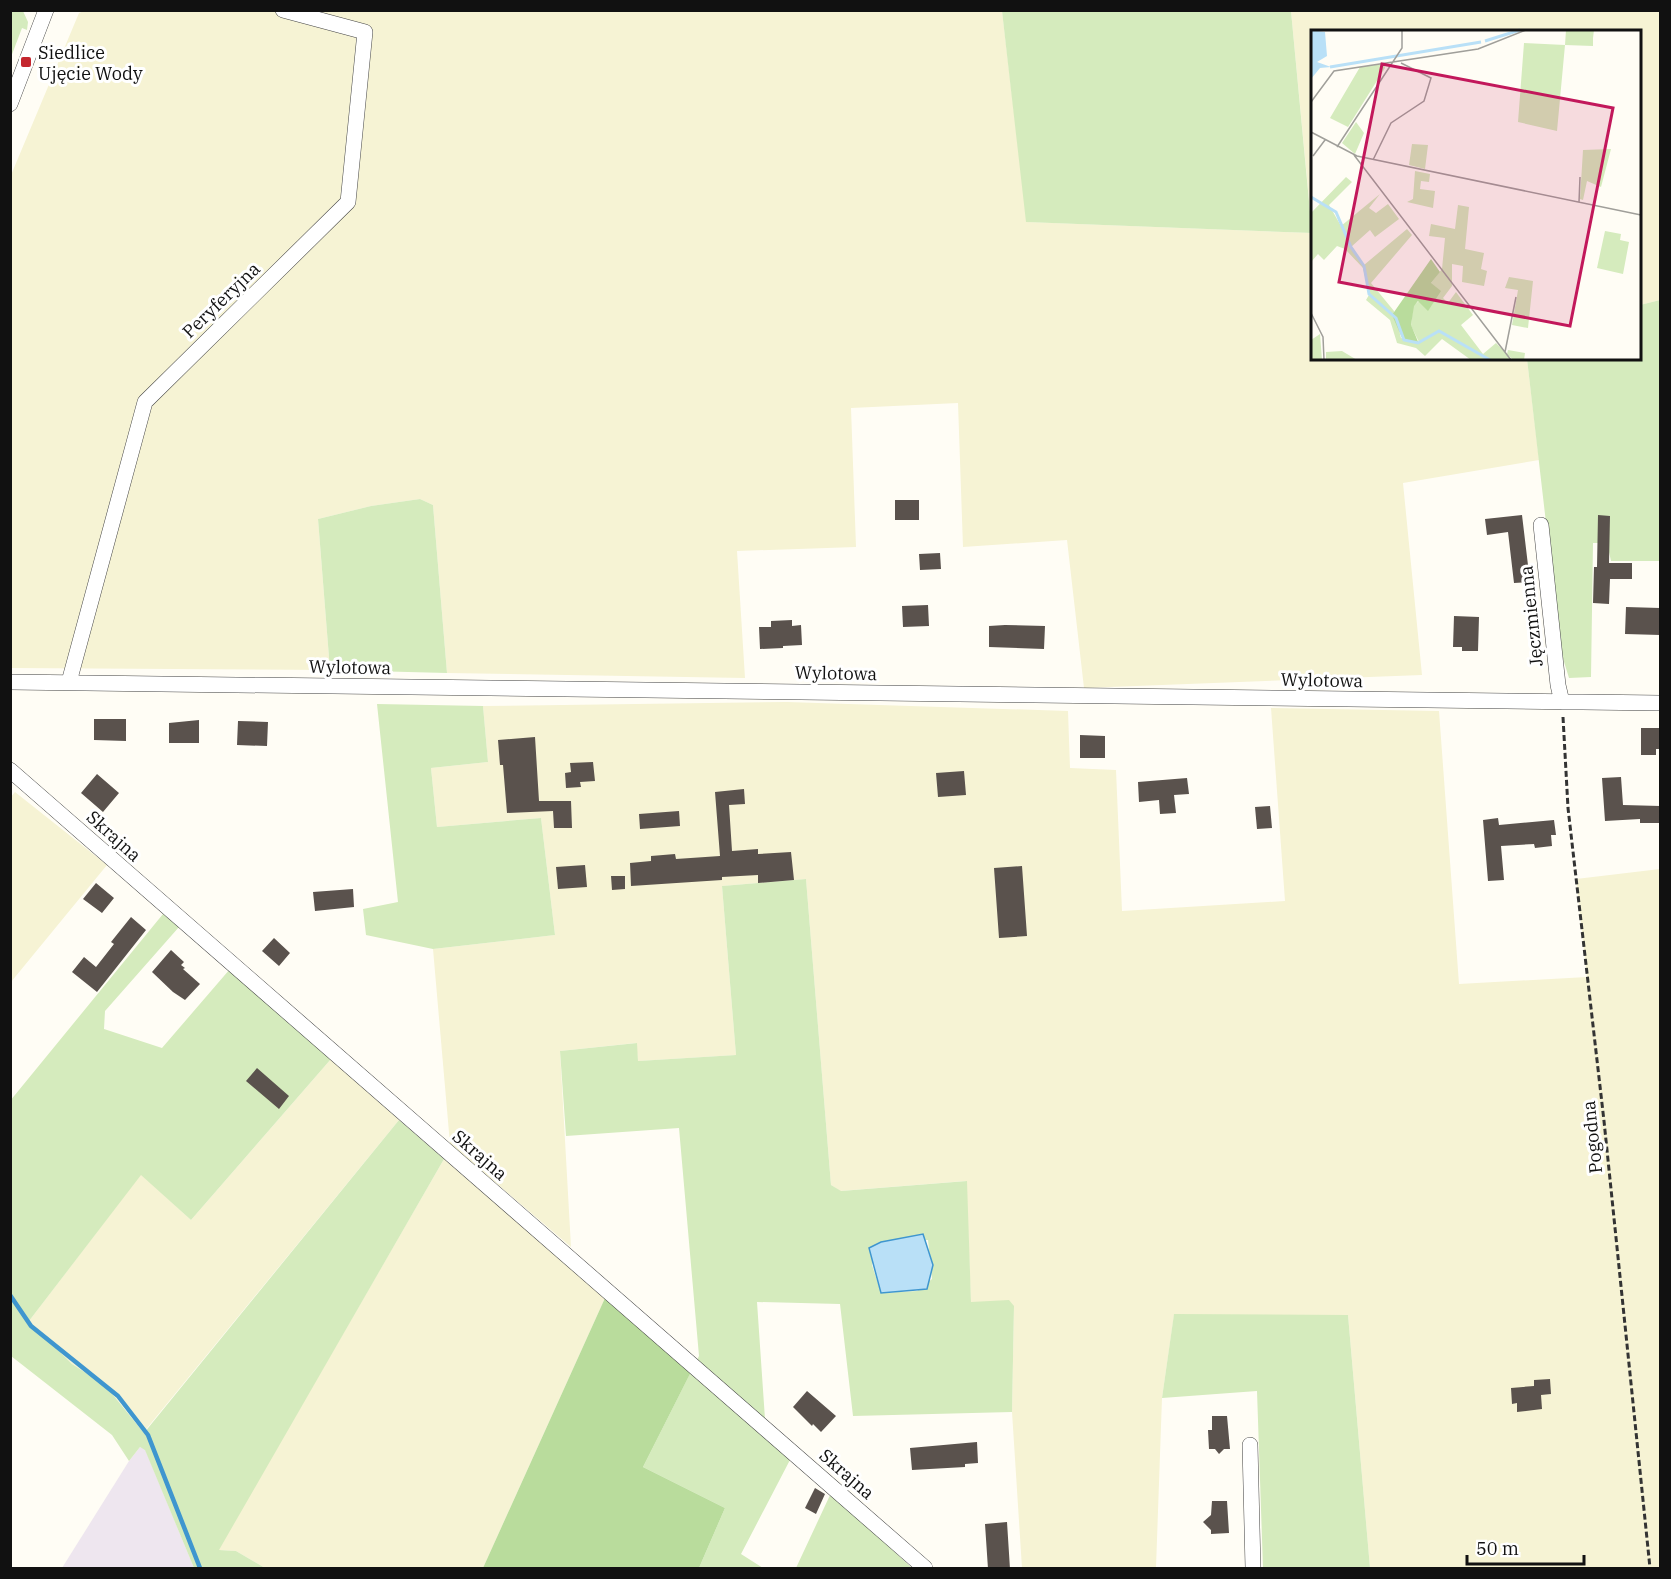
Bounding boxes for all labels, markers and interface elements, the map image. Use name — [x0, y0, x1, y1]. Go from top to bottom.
inset map — [1311, 30, 1641, 360]
place label: Siedlice Ujęcie Wody — [38, 41, 143, 85]
marker: Siedlice Ujęcie Wody — [19, 55, 33, 69]
street label: Peryferyjna — [177, 257, 265, 343]
street label: Jęczmienna — [1514, 564, 1548, 668]
street label: Wylotowa — [309, 655, 392, 679]
street label: Wylotowa — [795, 661, 878, 685]
street label: Wylotowa — [1281, 668, 1364, 692]
street label: Skrajna — [82, 805, 146, 867]
street label: Pogodna — [1577, 1099, 1607, 1175]
street label: Skrajna — [448, 1125, 512, 1185]
street label: Skrajna — [815, 1444, 879, 1504]
scale bar — [1467, 1528, 1584, 1566]
text: 50 m — [1476, 1537, 1519, 1560]

